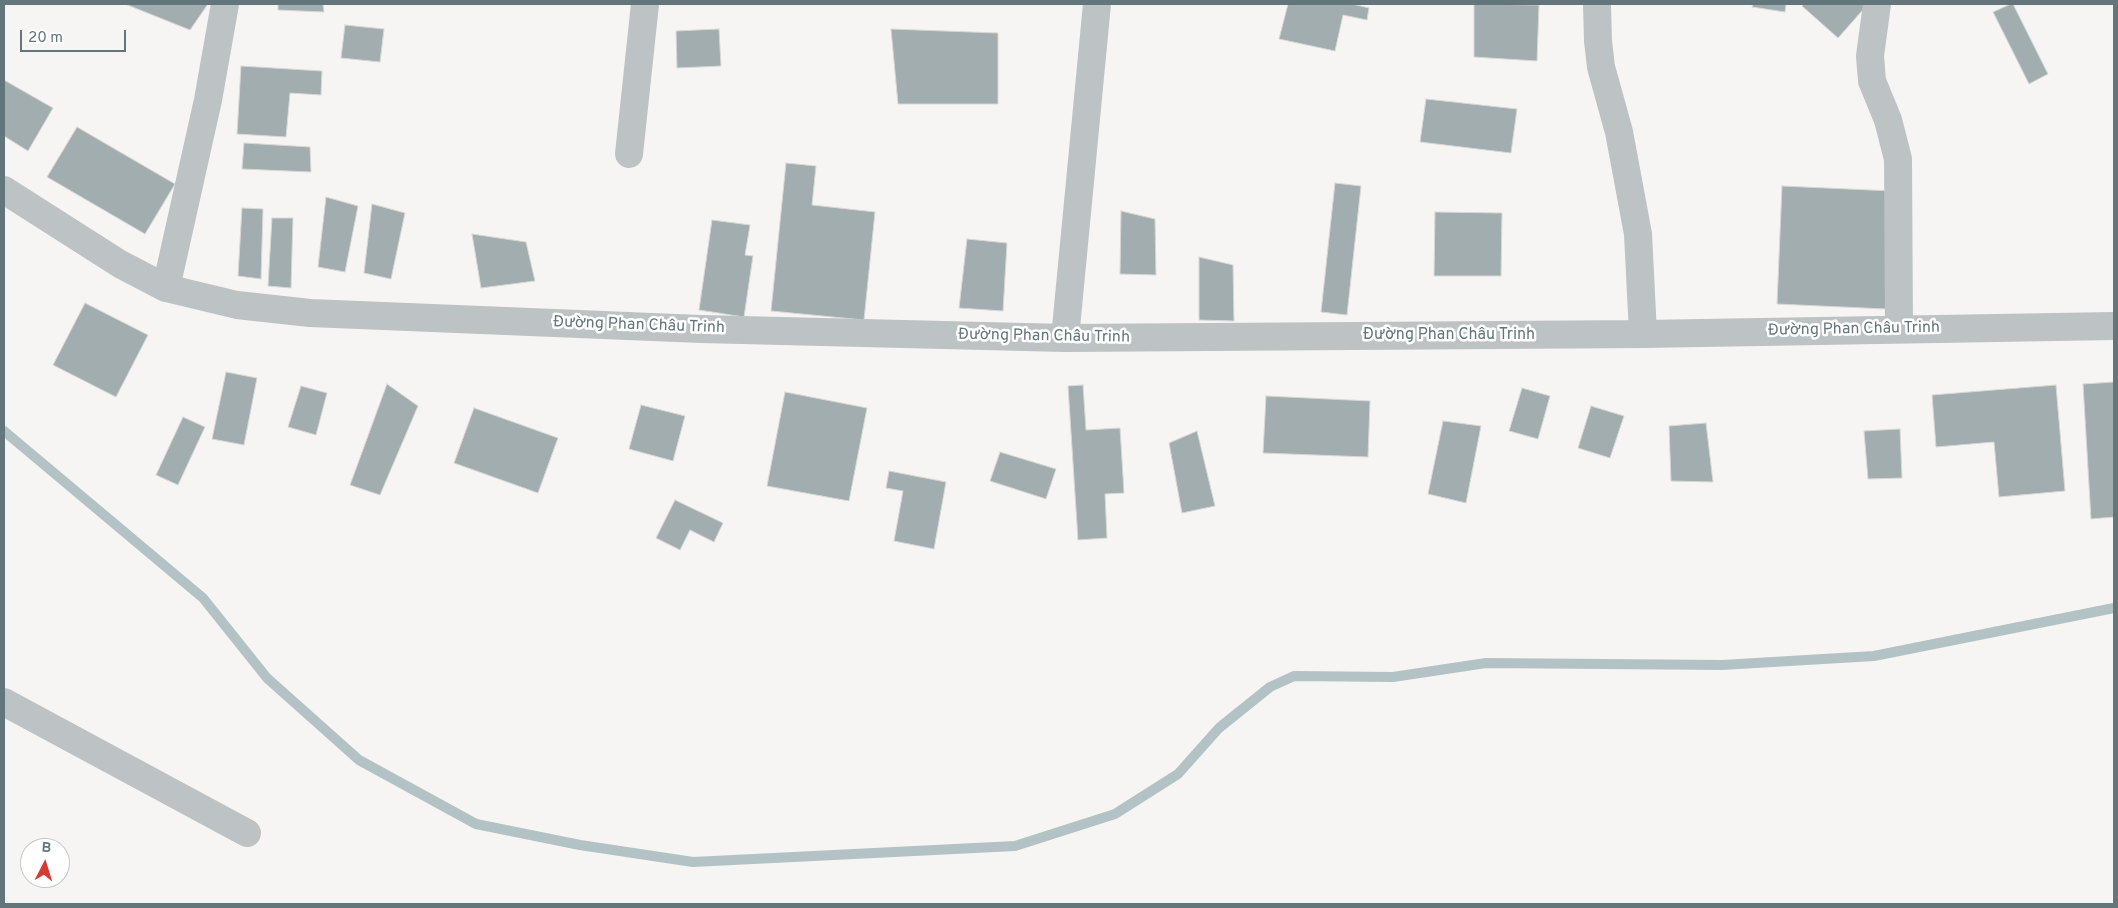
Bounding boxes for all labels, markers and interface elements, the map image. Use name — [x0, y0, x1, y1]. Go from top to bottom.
scale bar — [22, 20, 129, 52]
text: 20 m — [28, 29, 63, 48]
street label: Đường Phan Châu Trinh — [553, 313, 725, 339]
street label: Đường Phan Châu Trinh — [1768, 319, 1940, 341]
street label: Đường Phan Châu Trinh — [958, 326, 1130, 348]
street label: Đường Phan Châu Trinh — [1363, 326, 1535, 346]
north arrow — [20, 838, 70, 888]
text: B — [41, 840, 52, 857]

